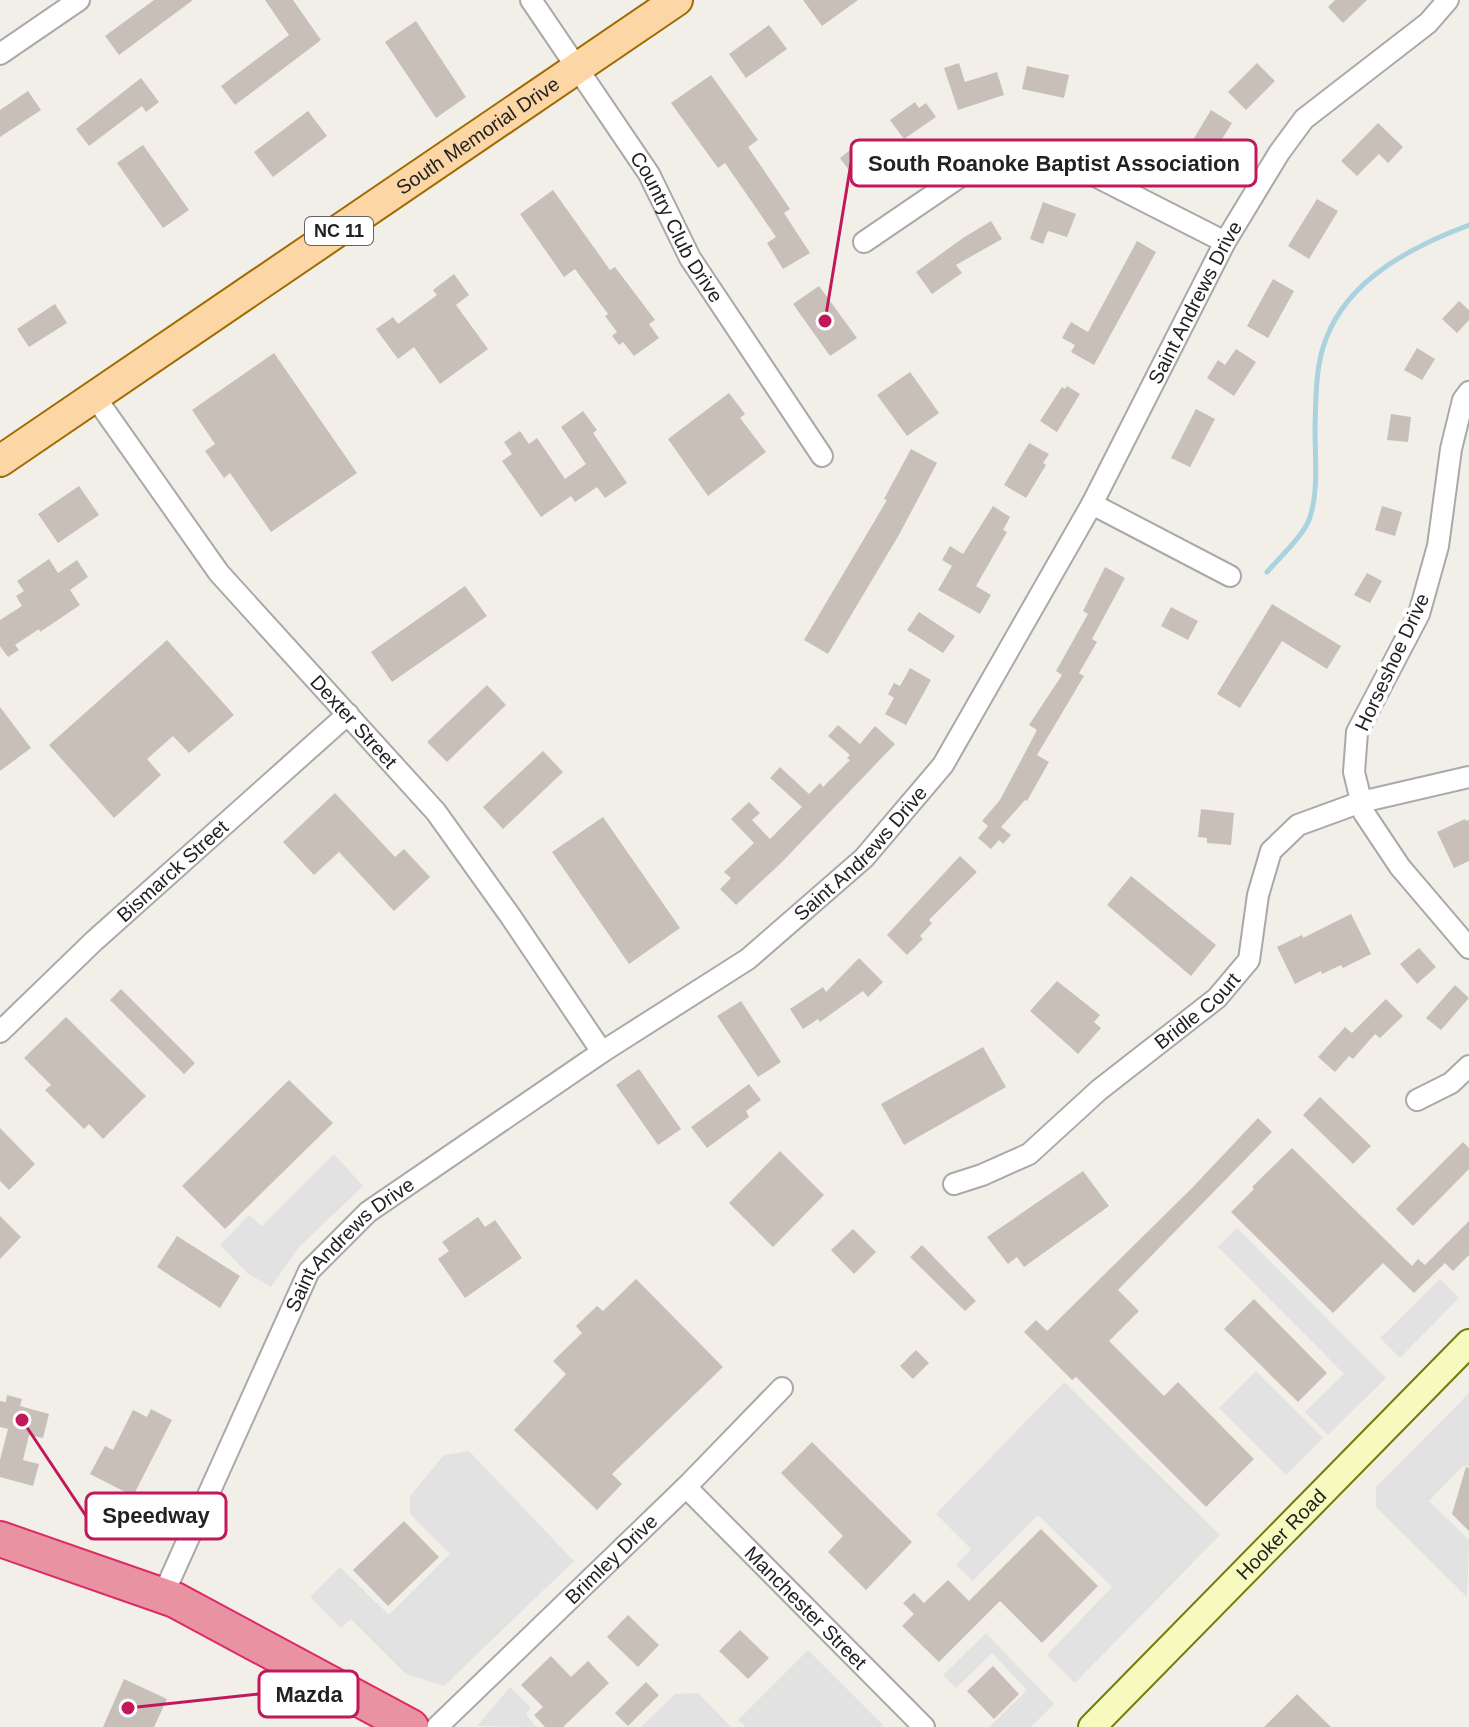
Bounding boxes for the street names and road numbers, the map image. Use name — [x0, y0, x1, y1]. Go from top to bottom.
street label: South Memorial Drive — [392, 72, 563, 199]
street label: Country Club Drive — [626, 147, 727, 306]
road number: NC 11 — [305, 217, 373, 245]
street label: Saint Andrews Drive — [1144, 217, 1246, 388]
street label: Horseshoe Drive — [1351, 590, 1433, 734]
street label: Dexter Street — [306, 671, 402, 773]
street label: Saint Andrews Drive — [789, 782, 931, 925]
street label: Bismarck Street — [112, 815, 233, 926]
street label: Bridle Court — [1150, 968, 1245, 1054]
street label: Saint Andrews Drive — [281, 1173, 418, 1315]
street label: Hooker Road — [1232, 1485, 1330, 1584]
street label: Brimley Drive — [561, 1510, 662, 1608]
street label: Manchester Street — [740, 1542, 871, 1674]

